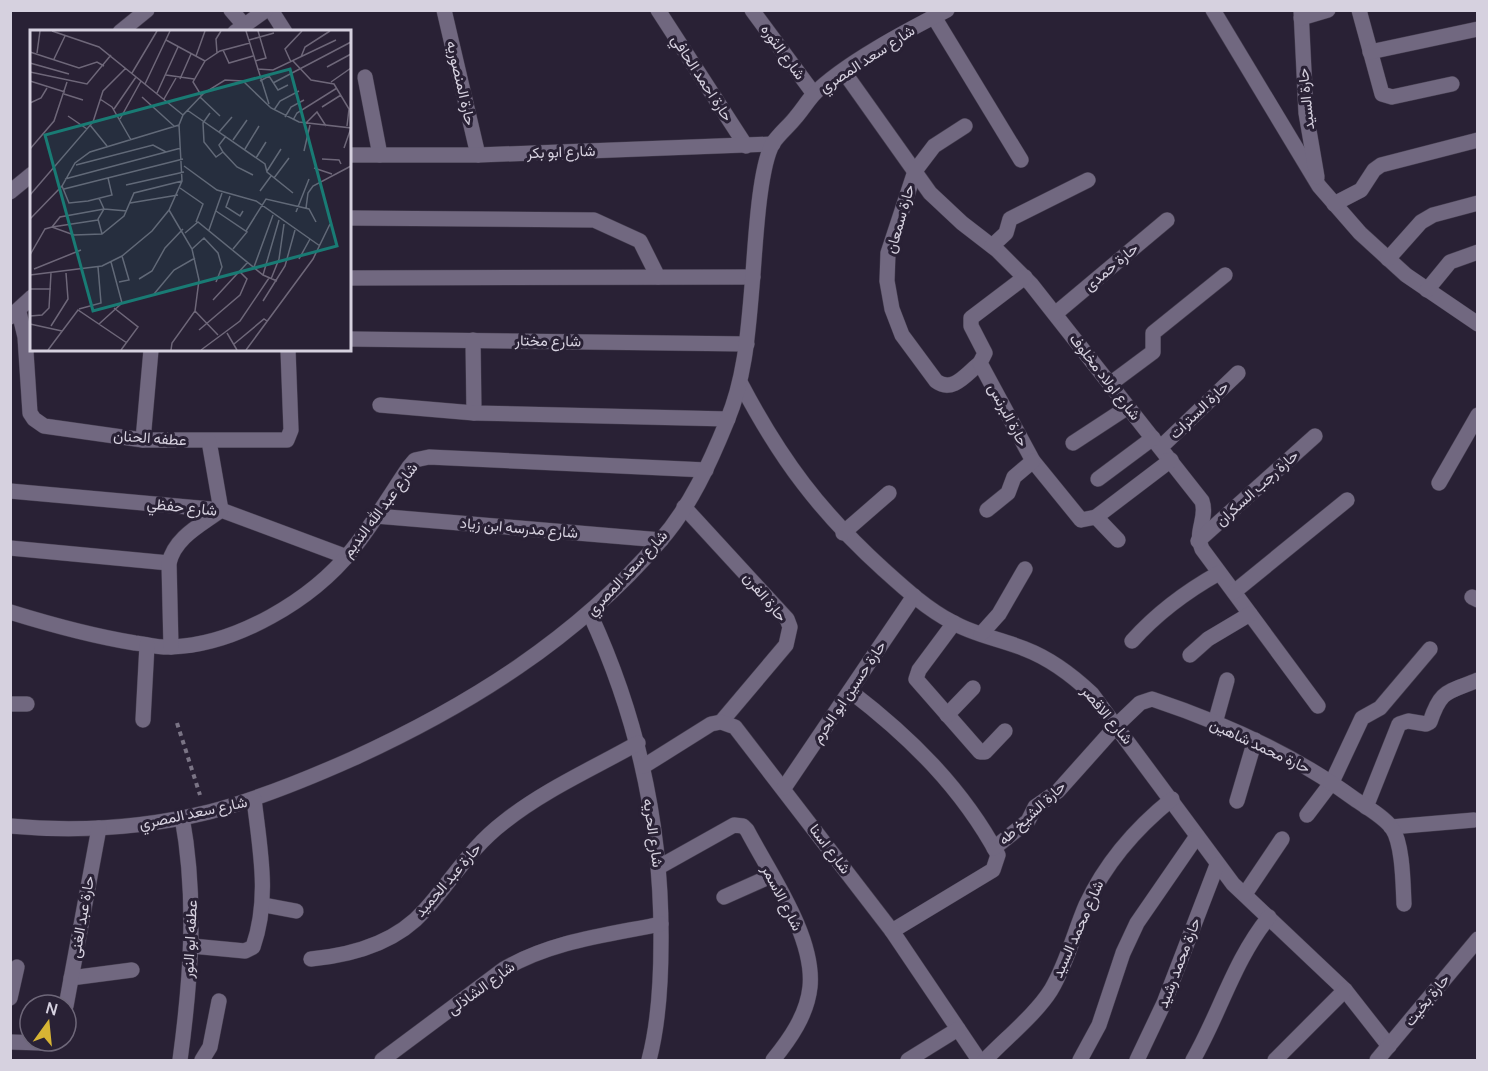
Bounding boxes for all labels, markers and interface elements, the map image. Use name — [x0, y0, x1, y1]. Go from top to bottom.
street label: شارع الثوره — [755, 20, 811, 84]
street label: شارع سعد المصري — [815, 20, 920, 100]
inset map — [30, 30, 351, 351]
street label: حارة احمد الحافي — [664, 30, 738, 127]
street label: حارة المنصوريه — [442, 38, 481, 127]
street label: حارة السيد — [1292, 67, 1319, 131]
street label: شارع ابو بكر — [525, 140, 596, 164]
street label: حارة سمعان — [880, 182, 919, 256]
street label: حارة حمدى — [1079, 238, 1142, 296]
street label: شارع مختار — [514, 329, 581, 353]
street label: شارع اولاد مخلوف — [1064, 329, 1146, 425]
street label: حارة السترات — [1164, 376, 1233, 443]
street label: حارة البرنس — [983, 380, 1034, 450]
street label: عطفه الحنان — [113, 424, 188, 451]
street label: حارة رجب السكران — [1210, 445, 1303, 531]
street label: شارع عبد الله النديم — [337, 458, 423, 562]
street label: شارع حفظي — [146, 492, 218, 524]
street label: شارع مدرسه ابن زياد — [459, 512, 579, 544]
street label: شارع سعد المصري — [581, 525, 674, 622]
street label: حارة الفرن — [738, 567, 792, 626]
street label: حارة حسين ابو الحرم — [806, 636, 891, 747]
street label: شارع الاقصر — [1075, 680, 1138, 749]
street label: حارة محمد شاهين — [1207, 713, 1314, 778]
street label: حارة الشيخ طه — [993, 776, 1071, 850]
street label: شارع سعد المصري — [137, 791, 250, 837]
street label: شارع الحريه — [637, 797, 669, 869]
street label: شارع اسنا — [804, 819, 856, 879]
street label: حارة عبد الحميد — [410, 838, 486, 921]
street label: شارع الاسمر — [756, 860, 808, 935]
street label: حارة عبد الغنى — [64, 874, 99, 960]
street label: شارع محمد السيد — [1047, 876, 1109, 981]
street label: عطفه ابو النور — [177, 899, 202, 980]
street label: حارة محمد رشيد — [1152, 915, 1205, 1011]
street label: شارع الشاذلى — [443, 956, 519, 1020]
street label: حارة بخيت — [1399, 969, 1454, 1030]
north arrow — [18, 993, 78, 1053]
text: N — [43, 996, 60, 1021]

